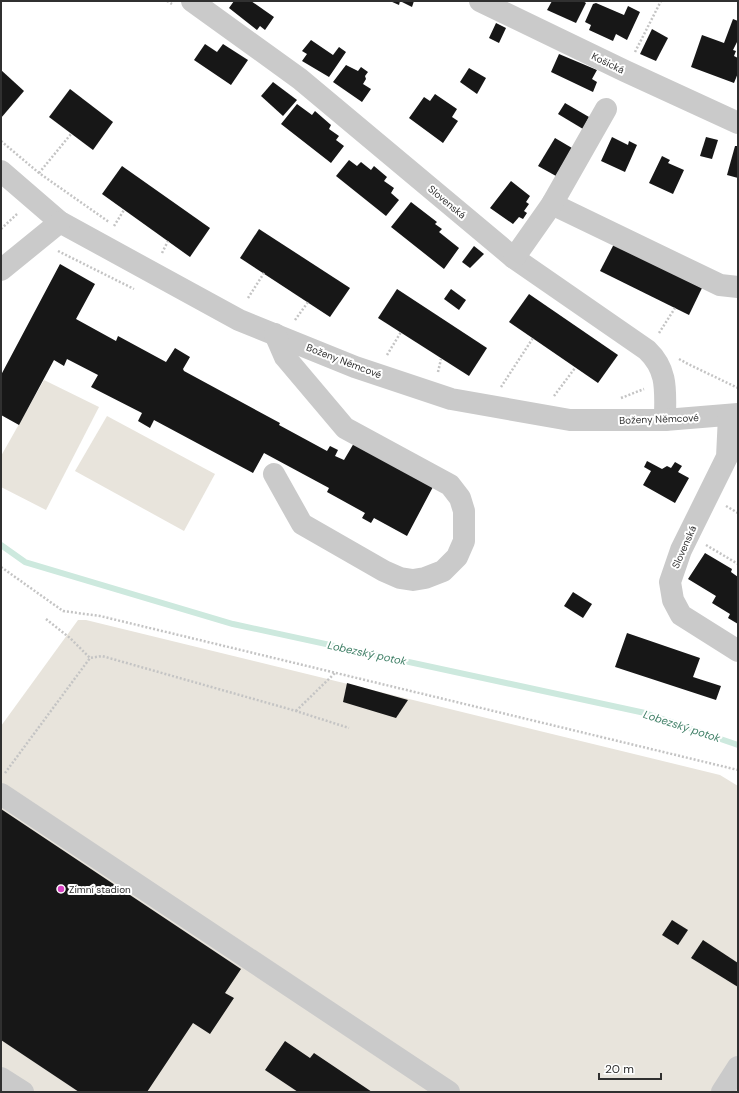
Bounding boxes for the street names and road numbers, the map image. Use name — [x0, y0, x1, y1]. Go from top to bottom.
street label: Košická — [589, 49, 627, 77]
street label: Slovenská — [425, 182, 469, 222]
street label: Boženy Němcové — [304, 341, 384, 381]
street label: Boženy Němcové — [619, 411, 699, 427]
street label: Slovenská — [669, 524, 699, 570]

